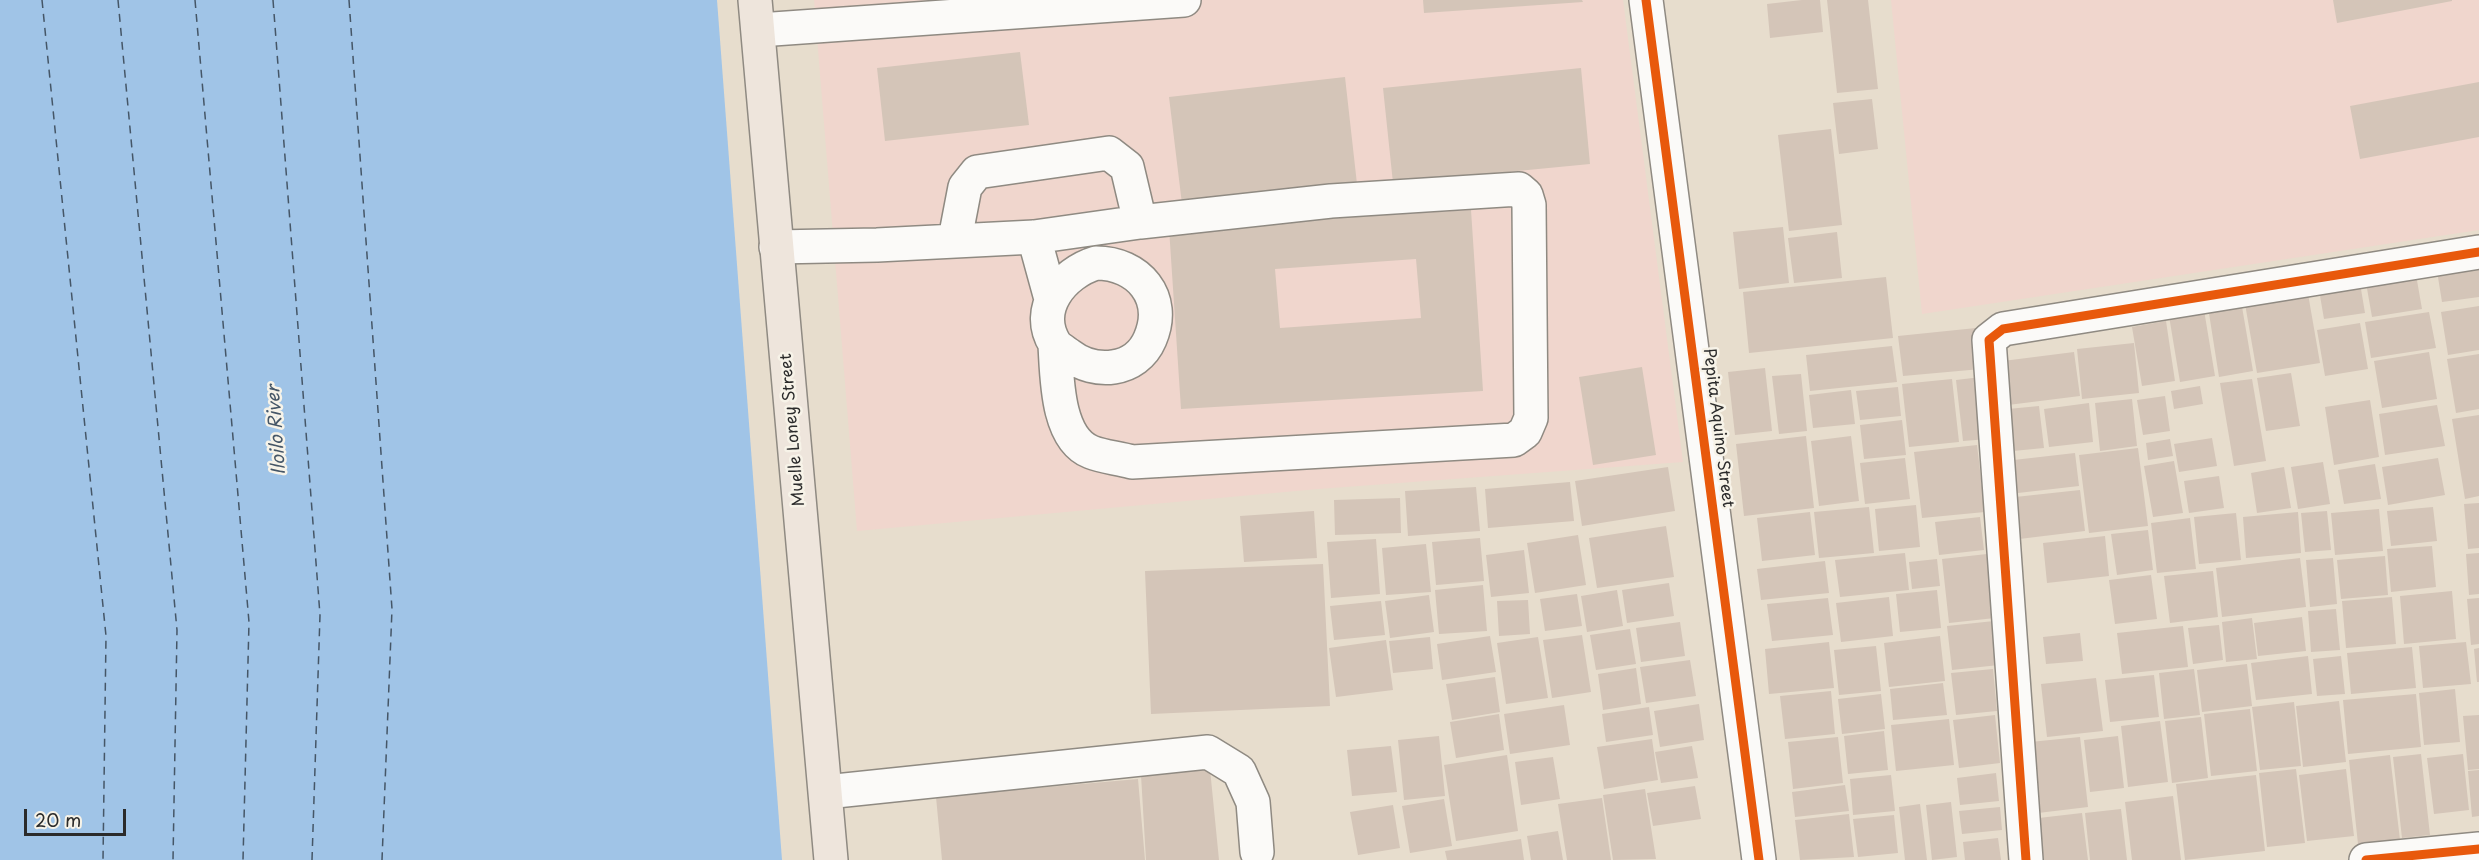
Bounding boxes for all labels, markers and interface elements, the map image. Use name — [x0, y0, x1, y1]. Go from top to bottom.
street label: Pepita Aquino Street — [1699, 347, 1737, 509]
street label: Muelle Loney Street — [777, 353, 809, 507]
water label: Iloilo River — [263, 384, 291, 476]
scale bar — [27, 797, 129, 835]
text: 20 m — [35, 806, 81, 833]

